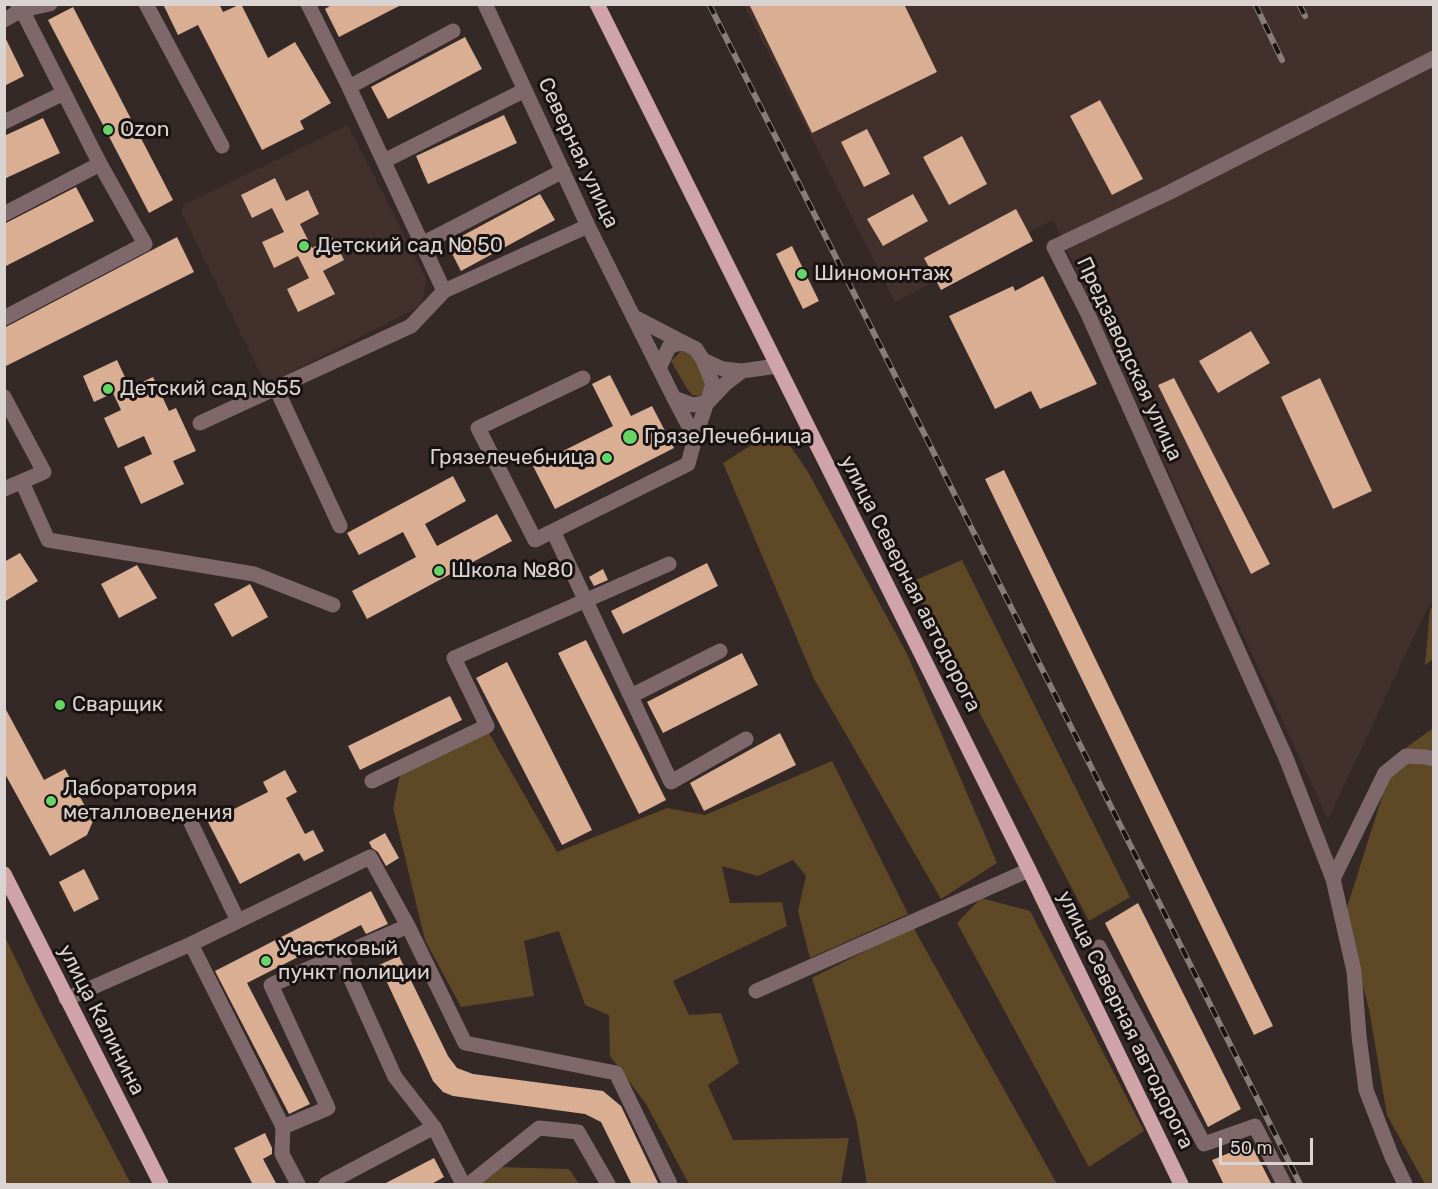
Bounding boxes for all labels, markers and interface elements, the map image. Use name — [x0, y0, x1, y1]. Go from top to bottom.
street label: Северная улица — [532, 74, 624, 232]
place label: Ozon — [120, 117, 170, 143]
marker: Ozon — [101, 123, 115, 137]
place label: Детский сад № 50 — [316, 233, 503, 259]
marker: Детский сад № 50 — [297, 239, 311, 253]
street label: Предзаводская улица — [1071, 253, 1187, 465]
place label: Шиномонтаж — [814, 261, 950, 287]
marker: Шиномонтаж — [795, 267, 809, 281]
place label: Детский сад №55 — [120, 376, 301, 402]
marker: Детский сад №55 — [101, 382, 115, 396]
place label: ГрязеЛечебница — [644, 424, 812, 450]
marker: ГрязеЛечебница — [621, 428, 639, 446]
place label: Грязелечебница — [430, 445, 595, 471]
marker: Грязелечебница — [600, 451, 614, 465]
street label: улица Северная автодорога — [834, 452, 986, 716]
place label: Школа №80 — [451, 558, 574, 584]
marker: Школа №80 — [432, 564, 446, 578]
place label: Сварщик — [72, 692, 163, 718]
marker: Сварщик — [53, 698, 67, 712]
place label: Лаборатория металловедения — [63, 776, 233, 826]
marker: Лаборатория металловедения — [44, 794, 58, 808]
street label: улица Северная автодорога — [1051, 887, 1199, 1153]
place label: Участковый пункт полиции — [278, 936, 430, 986]
street label: улица Калинина — [52, 941, 150, 1099]
marker: Участковый пункт полиции — [259, 954, 273, 968]
scale bar — [1222, 1126, 1316, 1164]
text: 50 m — [1230, 1137, 1273, 1159]

